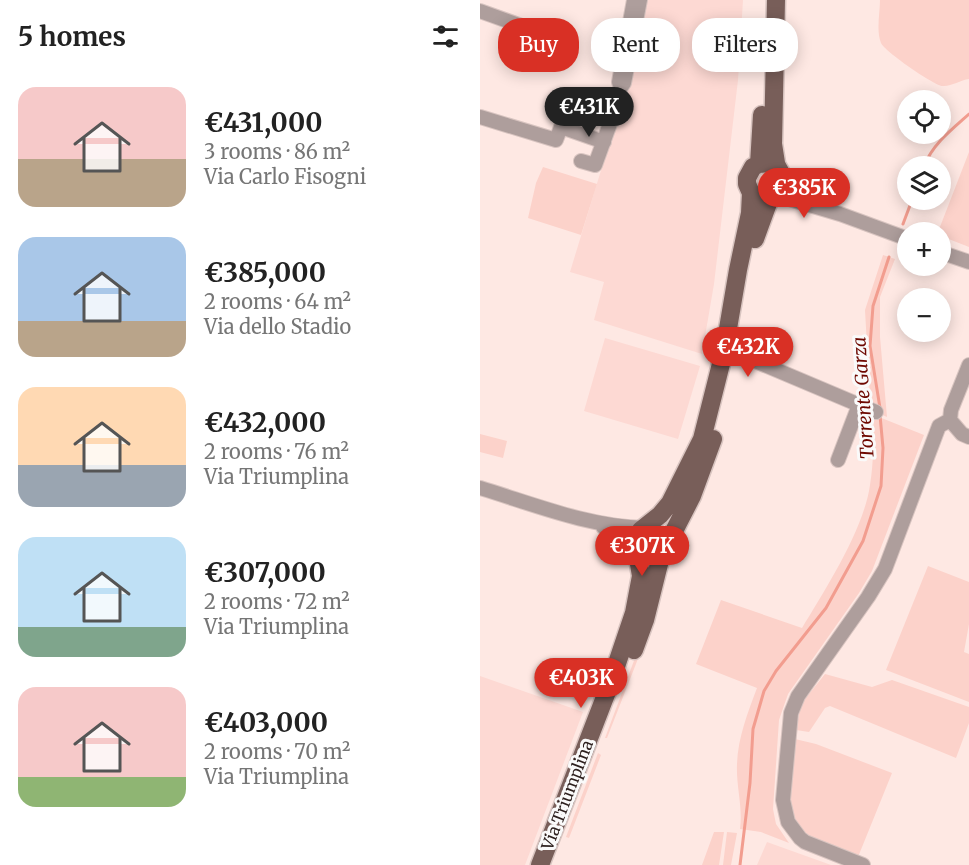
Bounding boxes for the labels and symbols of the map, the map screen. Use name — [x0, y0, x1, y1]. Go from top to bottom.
pin: €431K — [547, 87, 631, 138]
pin: €385K — [762, 168, 846, 219]
pin: €432K — [706, 327, 790, 378]
water label: Torrente Garza — [847, 336, 879, 460]
pin: €307K — [600, 526, 684, 577]
pin: €403K — [539, 658, 623, 709]
street label: Via Triumplina — [537, 737, 597, 854]

